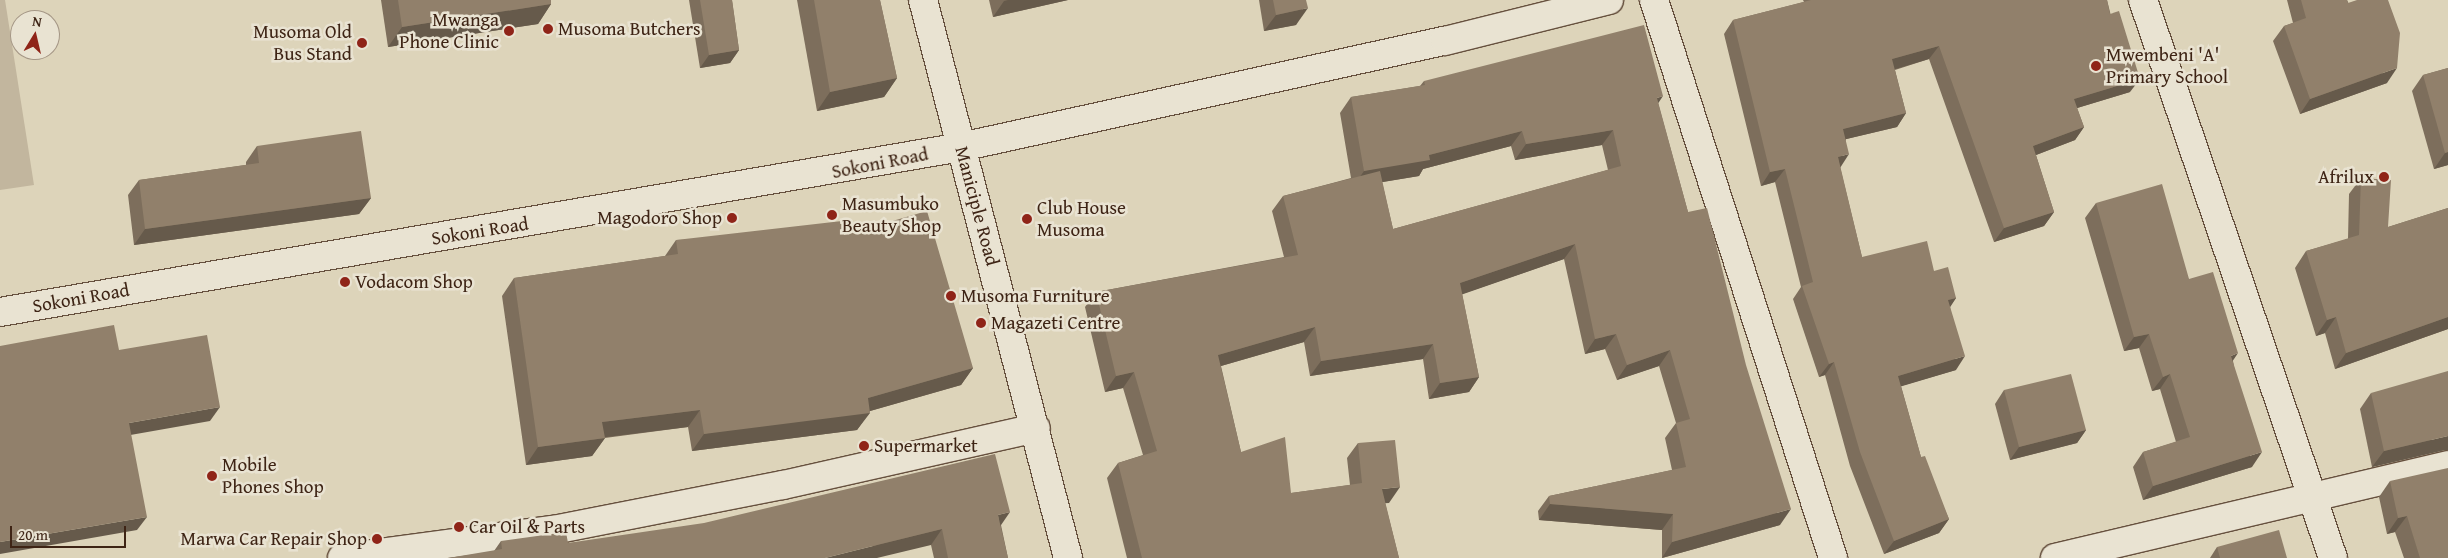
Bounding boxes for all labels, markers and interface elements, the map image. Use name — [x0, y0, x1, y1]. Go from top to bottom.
place label: Mwanga Phone Clinic — [399, 9, 499, 53]
north arrow — [10, 10, 60, 60]
text: N — [31, 11, 43, 32]
place label: Musoma Butchers — [558, 18, 701, 40]
place label: Musoma Old Bus Stand — [253, 21, 352, 65]
marker: Musoma Butchers — [542, 23, 554, 35]
marker: Mwanga Phone Clinic — [503, 25, 515, 37]
marker: Musoma Old Bus Stand — [356, 37, 368, 49]
place label: Mwembeni 'A' Primary School — [2106, 44, 2228, 88]
marker: Mwembeni 'A' Primary School — [2090, 60, 2102, 72]
street label: Sokoni Road — [830, 142, 930, 184]
street label: Maniciple Road — [950, 144, 1004, 268]
place label: Afrilux — [2318, 166, 2374, 188]
marker: Afrilux — [2378, 171, 2390, 183]
place label: Masumbuko Beauty Shop — [842, 193, 941, 237]
place label: Club House Musoma — [1037, 197, 1126, 241]
place label: Magodoro Shop — [597, 207, 722, 229]
marker: Masumbuko Beauty Shop — [826, 209, 838, 221]
street label: Sokoni Road — [430, 212, 530, 250]
marker: Magodoro Shop — [726, 212, 738, 224]
marker: Club House Musoma — [1021, 213, 1033, 225]
place label: Vodacom Shop — [355, 271, 473, 293]
marker: Vodacom Shop — [339, 276, 351, 288]
street label: Sokoni Road — [31, 278, 131, 318]
place label: Musoma Furniture — [961, 285, 1110, 307]
marker: Musoma Furniture — [945, 290, 957, 302]
place label: Magazeti Centre — [991, 312, 1121, 334]
marker: Magazeti Centre — [975, 317, 987, 329]
place label: Supermarket — [874, 435, 978, 457]
marker: Supermarket — [858, 440, 870, 452]
place label: Mobile Phones Shop — [222, 454, 324, 498]
marker: Mobile Phones Shop — [206, 470, 218, 482]
scale bar — [12, 516, 129, 548]
place label: Car Oil & Parts — [469, 516, 585, 538]
marker: Car Oil & Parts — [453, 521, 465, 533]
text: 20 m — [18, 524, 48, 545]
place label: Marwa Car Repair Shop — [181, 528, 367, 550]
marker: Marwa Car Repair Shop — [371, 533, 383, 545]

